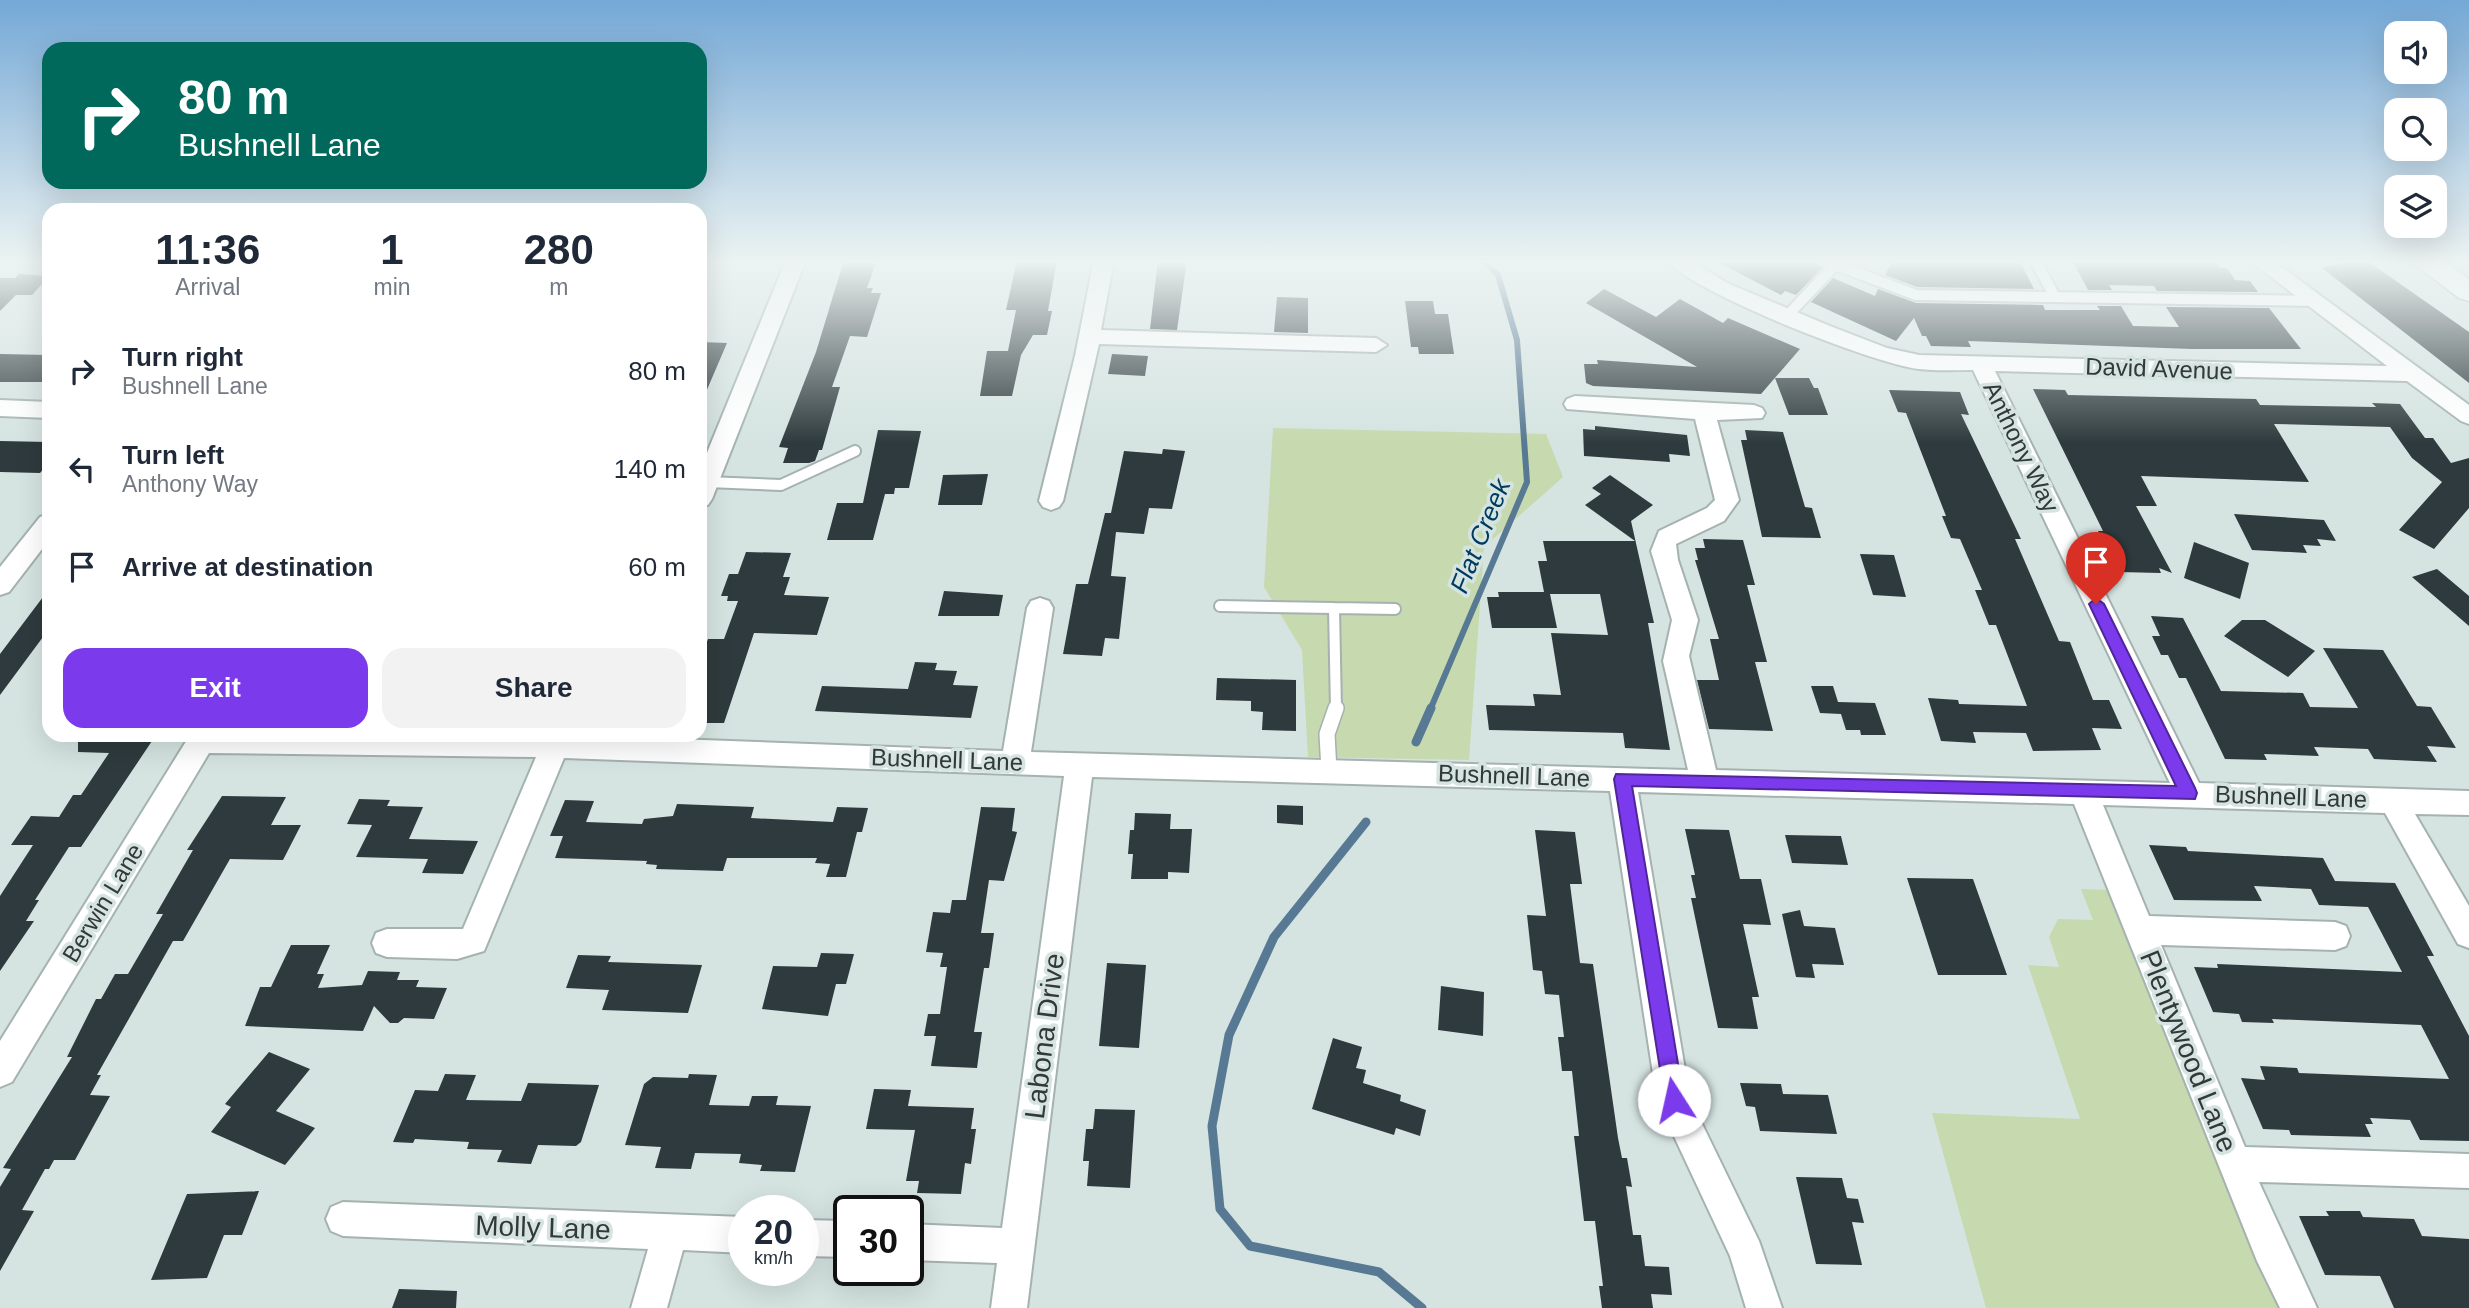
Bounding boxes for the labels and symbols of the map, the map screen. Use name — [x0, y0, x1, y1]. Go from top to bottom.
street label: David Avenue — [2085, 352, 2233, 385]
street label: Anthony Way — [1978, 377, 2065, 516]
water label: Flat Creek — [1444, 473, 1517, 597]
pin — [2066, 532, 2126, 604]
street label: Bushnell Lane — [871, 743, 1024, 776]
street label: Bushnell Lane — [1438, 759, 1591, 792]
street label: Bushnell Lane — [2215, 780, 2368, 813]
street label: Berwin Lane — [57, 839, 149, 967]
street label: Plentywood Lane — [2134, 946, 2243, 1157]
street label: Labona Drive — [1019, 952, 1070, 1121]
position arrow — [1637, 1063, 1711, 1137]
speed limit sign: 30 — [833, 1195, 924, 1286]
street label: Molly Lane — [475, 1210, 611, 1245]

